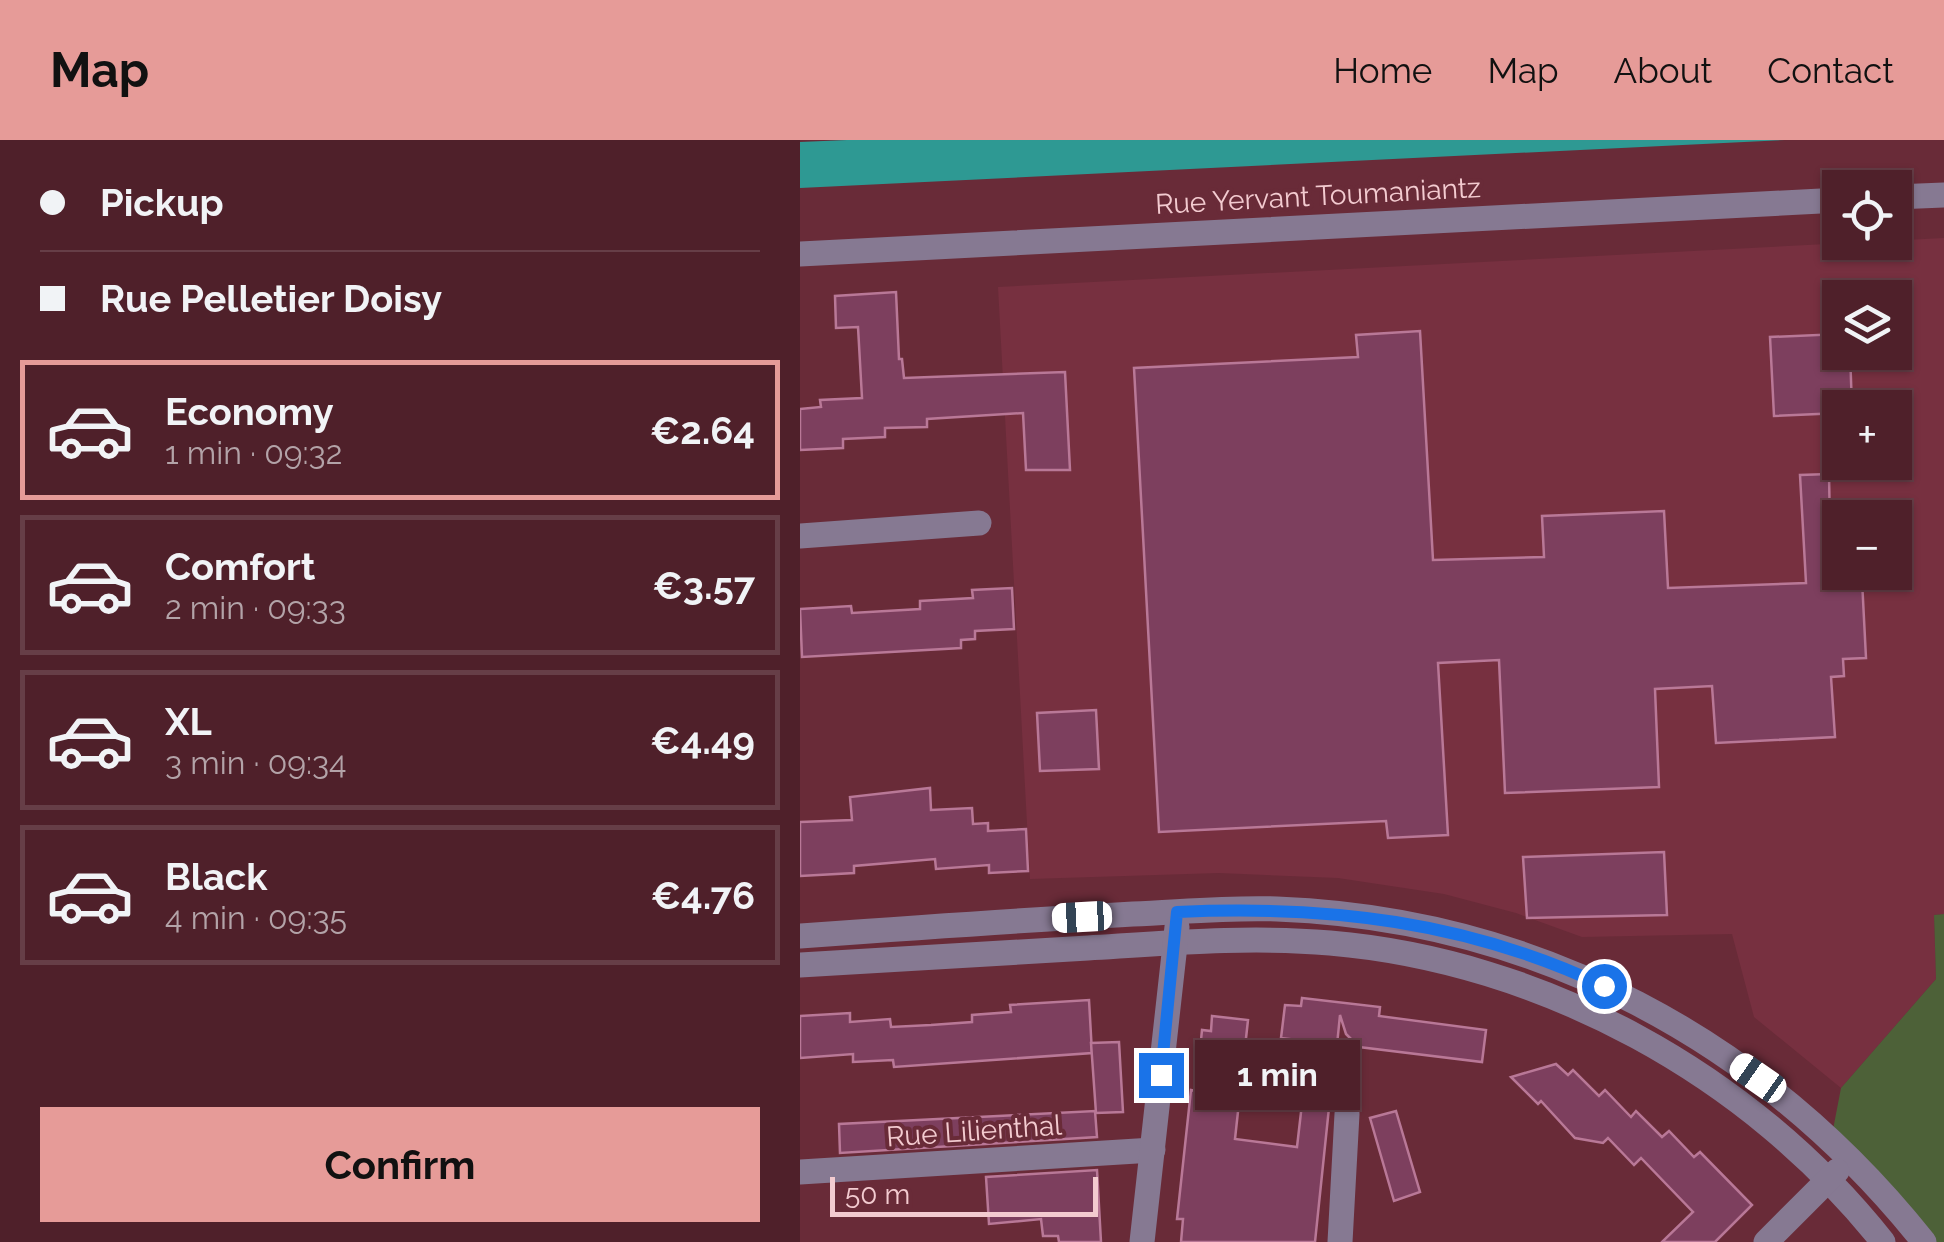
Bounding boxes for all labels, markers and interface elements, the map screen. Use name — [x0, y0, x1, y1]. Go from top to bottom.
text: Map — [50, 42, 149, 98]
text: Home — [1333, 50, 1432, 91]
text: Map — [1487, 50, 1559, 91]
text: About — [1614, 50, 1712, 91]
text: Contact — [1767, 50, 1894, 91]
map controls — [1822, 170, 1912, 590]
button: locate — [1822, 170, 1912, 260]
street label: Rue Yervant Toumaniantz — [1154, 171, 1482, 221]
text: Pickup — [100, 180, 224, 225]
text: Rue Pelletier Doisy — [100, 276, 442, 321]
button: layers — [1822, 280, 1912, 370]
icon: car — [45, 385, 135, 475]
text: Economy — [165, 389, 334, 434]
button: + — [1822, 390, 1912, 480]
text: €2.64 — [650, 408, 755, 453]
text: 1 min · 09:32 — [165, 434, 342, 471]
button: − — [1822, 500, 1912, 590]
icon: car — [45, 540, 135, 630]
text: Comfort — [165, 544, 315, 589]
text: €3.57 — [653, 563, 755, 608]
text: 2 min · 09:33 — [165, 589, 346, 626]
icon: car — [45, 695, 135, 785]
text: XL — [165, 699, 212, 744]
text: €4.49 — [650, 718, 755, 763]
text: 3 min · 09:34 — [165, 744, 347, 781]
icon: car — [45, 850, 135, 940]
text: Black — [165, 854, 267, 899]
text: €4.76 — [651, 873, 755, 918]
text: 4 min · 09:35 — [165, 899, 347, 936]
car — [1051, 900, 1113, 934]
route start — [1582, 964, 1627, 1009]
callout: 1 min — [1196, 1040, 1361, 1110]
car — [1725, 1049, 1791, 1107]
route end — [1139, 1053, 1184, 1098]
text: 1 min — [1237, 1056, 1318, 1093]
button: Confirm — [40, 1107, 760, 1222]
street label: Rue Lilienthal — [885, 1108, 1063, 1154]
scale bar — [830, 1172, 1098, 1216]
text: 50 m — [845, 1178, 910, 1211]

